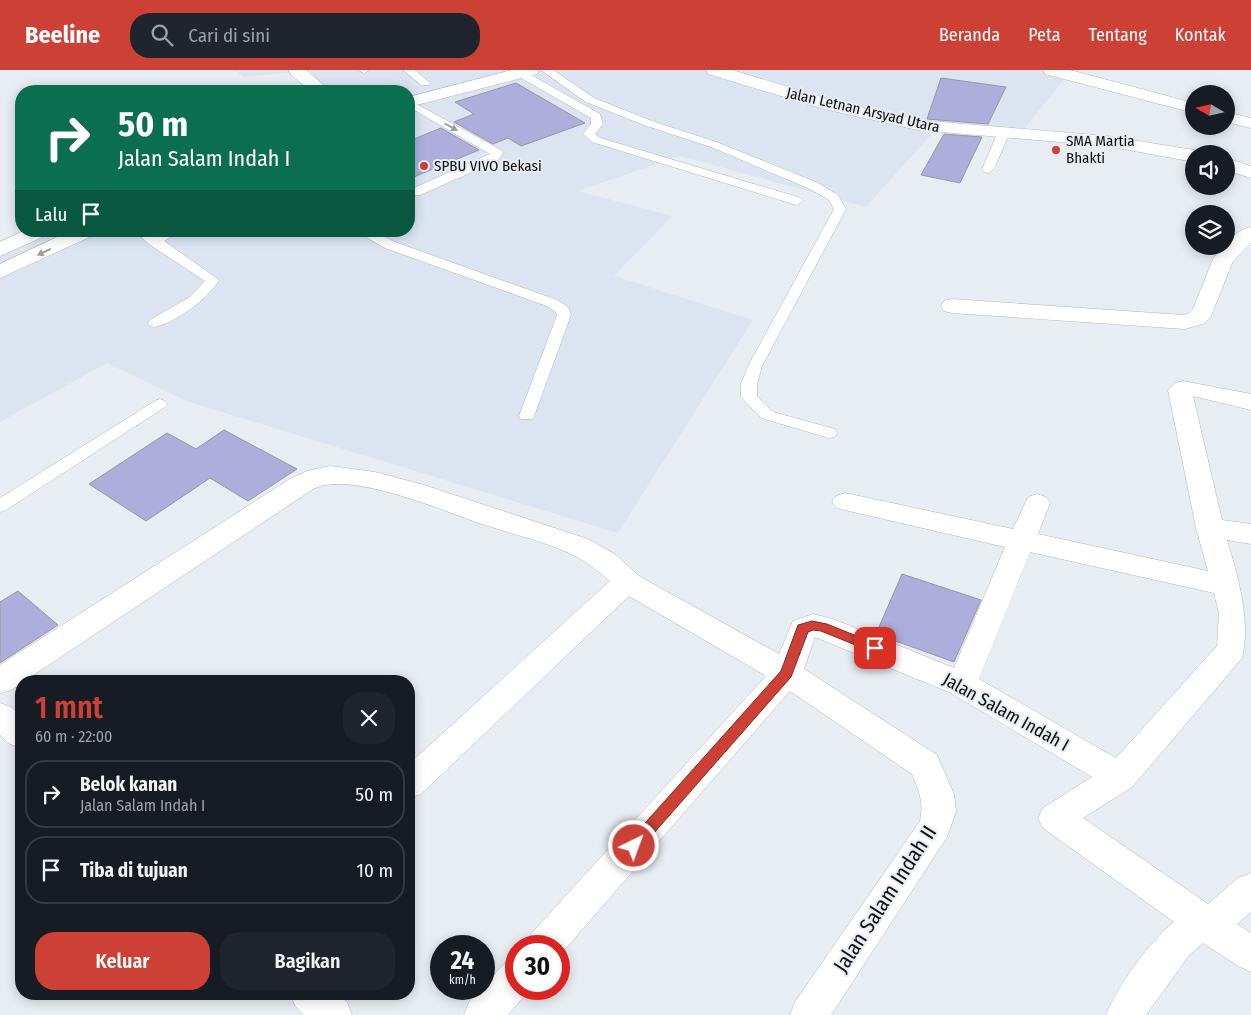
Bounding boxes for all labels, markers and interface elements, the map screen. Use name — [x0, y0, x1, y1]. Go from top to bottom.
search box — [130, 13, 480, 58]
text: Beeline — [25, 21, 100, 49]
icon: search — [148, 21, 176, 49]
text: Cari di sini — [188, 24, 270, 47]
text: Beranda — [939, 24, 1000, 46]
text: Peta — [1028, 24, 1061, 46]
text: Tentang — [1089, 24, 1147, 46]
text: Kontak — [1175, 24, 1226, 46]
street label: Jalan Letnan Arsyad Utara — [785, 84, 941, 136]
north arrow — [1185, 85, 1235, 135]
map controls — [1185, 85, 1235, 255]
text: 50 m — [118, 103, 188, 145]
icon: right — [35, 105, 100, 170]
one-way arrow — [444, 123, 458, 131]
place label: SMA Martia Bhakti — [1066, 132, 1135, 167]
marker: SMA Martia Bhakti — [1050, 144, 1062, 156]
text: Jalan Salam Indah I — [118, 145, 290, 172]
button: sound — [1185, 145, 1235, 195]
place label: SPBU VIVO Bekasi — [434, 157, 542, 175]
marker: SPBU VIVO Bekasi — [418, 160, 430, 172]
icon: arrive — [77, 200, 105, 228]
text: Lalu — [35, 203, 67, 226]
button: layers — [1185, 205, 1235, 255]
one-way arrow — [37, 248, 51, 256]
pin — [854, 627, 896, 669]
icon: arrive — [861, 634, 889, 662]
street label: Jalan Salam Indah I — [939, 668, 1073, 756]
text: 1 mnt — [35, 690, 103, 726]
button: close — [343, 692, 395, 744]
text: 60 m · 22:00 — [35, 727, 112, 746]
text: Belok kanan — [80, 773, 177, 796]
icon: right — [37, 780, 65, 808]
text: 50 m — [355, 783, 393, 806]
text: Jalan Salam Indah I — [80, 796, 205, 815]
position arrow — [607, 819, 659, 871]
street label: Jalan Salam Indah II — [828, 821, 942, 977]
icon: arrive — [37, 856, 65, 884]
text: Tiba di tujuan — [80, 859, 188, 882]
text: 10 m — [357, 859, 393, 882]
button: Keluar — [35, 932, 210, 990]
button: Bagikan — [220, 932, 395, 990]
speed limit sign: 30 — [505, 935, 570, 1000]
text: 24 — [451, 946, 474, 976]
text: km/h — [449, 973, 476, 987]

